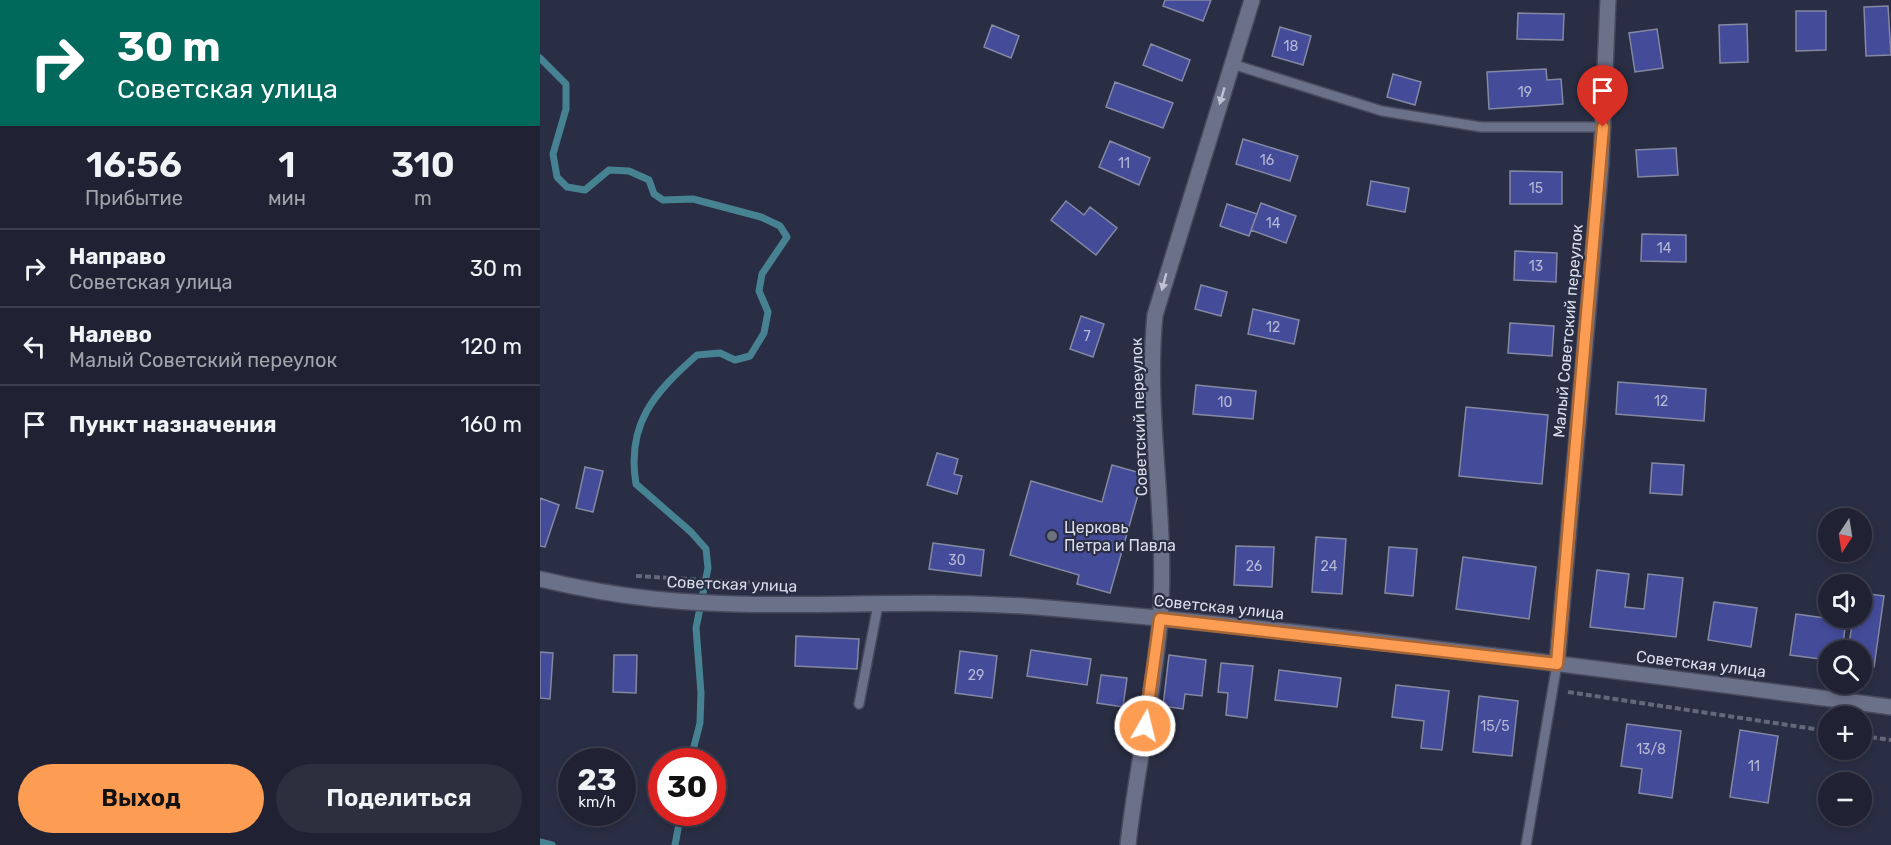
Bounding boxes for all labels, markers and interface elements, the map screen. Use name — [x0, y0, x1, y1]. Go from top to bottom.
text: 30 m — [117, 22, 221, 72]
icon: right — [18, 24, 96, 102]
house number: 18 — [1284, 38, 1299, 55]
pin — [1577, 65, 1628, 127]
text: Советская улица — [117, 73, 338, 105]
icon: arrive — [1586, 74, 1619, 107]
house number: 19 — [1518, 84, 1532, 101]
one-way arrow — [1217, 87, 1226, 105]
text: 16:56 — [86, 143, 182, 186]
text: 1 — [278, 143, 296, 186]
text: 310 — [391, 143, 455, 186]
house number: 16 — [1260, 152, 1274, 169]
house number: 11 — [1118, 155, 1130, 172]
house number: 15 — [1529, 180, 1543, 197]
text: Прибытие — [85, 186, 183, 210]
text: мин — [268, 186, 306, 210]
text: m — [414, 186, 432, 210]
house number: 14 — [1266, 215, 1281, 232]
street label: Малый Советский переулок — [1549, 223, 1587, 439]
house number: 14 — [1657, 240, 1672, 257]
text: Направо — [69, 243, 166, 270]
icon: right — [18, 252, 51, 285]
text: 30 m — [470, 255, 522, 282]
house number: 13 — [1529, 258, 1543, 275]
text: Советская улица — [69, 270, 233, 294]
one-way arrow — [1159, 273, 1169, 291]
house number: 12 — [1266, 319, 1280, 336]
text: Налево — [69, 321, 152, 348]
house number: 7 — [1083, 328, 1091, 345]
icon: left — [18, 330, 51, 363]
text: 120 m — [461, 333, 522, 360]
street label: Советский переулок — [1127, 337, 1151, 497]
text: Малый Советский переулок — [69, 348, 337, 372]
house number: 12 — [1654, 393, 1668, 410]
house number: 10 — [1218, 394, 1233, 411]
icon: arrive — [18, 408, 51, 441]
text: Пункт назначения — [69, 411, 277, 438]
text: 160 m — [460, 411, 522, 438]
north arrow — [1818, 508, 1872, 562]
map controls — [1818, 508, 1872, 826]
place label: Церковь Петра и Павла — [1064, 518, 1176, 555]
marker: Церковь Петра и Павла — [1045, 529, 1059, 543]
house number: 30 — [948, 552, 966, 569]
house number: 26 — [1246, 558, 1262, 575]
house number: 24 — [1321, 558, 1338, 575]
street label: Советская улица — [666, 572, 798, 596]
button: sound — [1818, 574, 1872, 628]
street label: Советская улица — [1153, 591, 1285, 623]
button: search — [1818, 640, 1872, 694]
street label: Советская улица — [1635, 647, 1767, 681]
house number: 29 — [968, 667, 984, 684]
position arrow — [1113, 694, 1177, 758]
button: + — [1818, 706, 1872, 760]
house number: 15/5 — [1480, 718, 1510, 735]
house number: 13/8 — [1636, 741, 1666, 758]
speed limit sign: 30 — [648, 748, 726, 826]
house number: 11 — [1748, 758, 1760, 775]
text: 23 — [577, 762, 617, 798]
button: Выход — [18, 764, 264, 833]
button: Поделиться — [276, 764, 522, 833]
button: − — [1818, 772, 1872, 826]
text: km/h — [578, 793, 616, 811]

